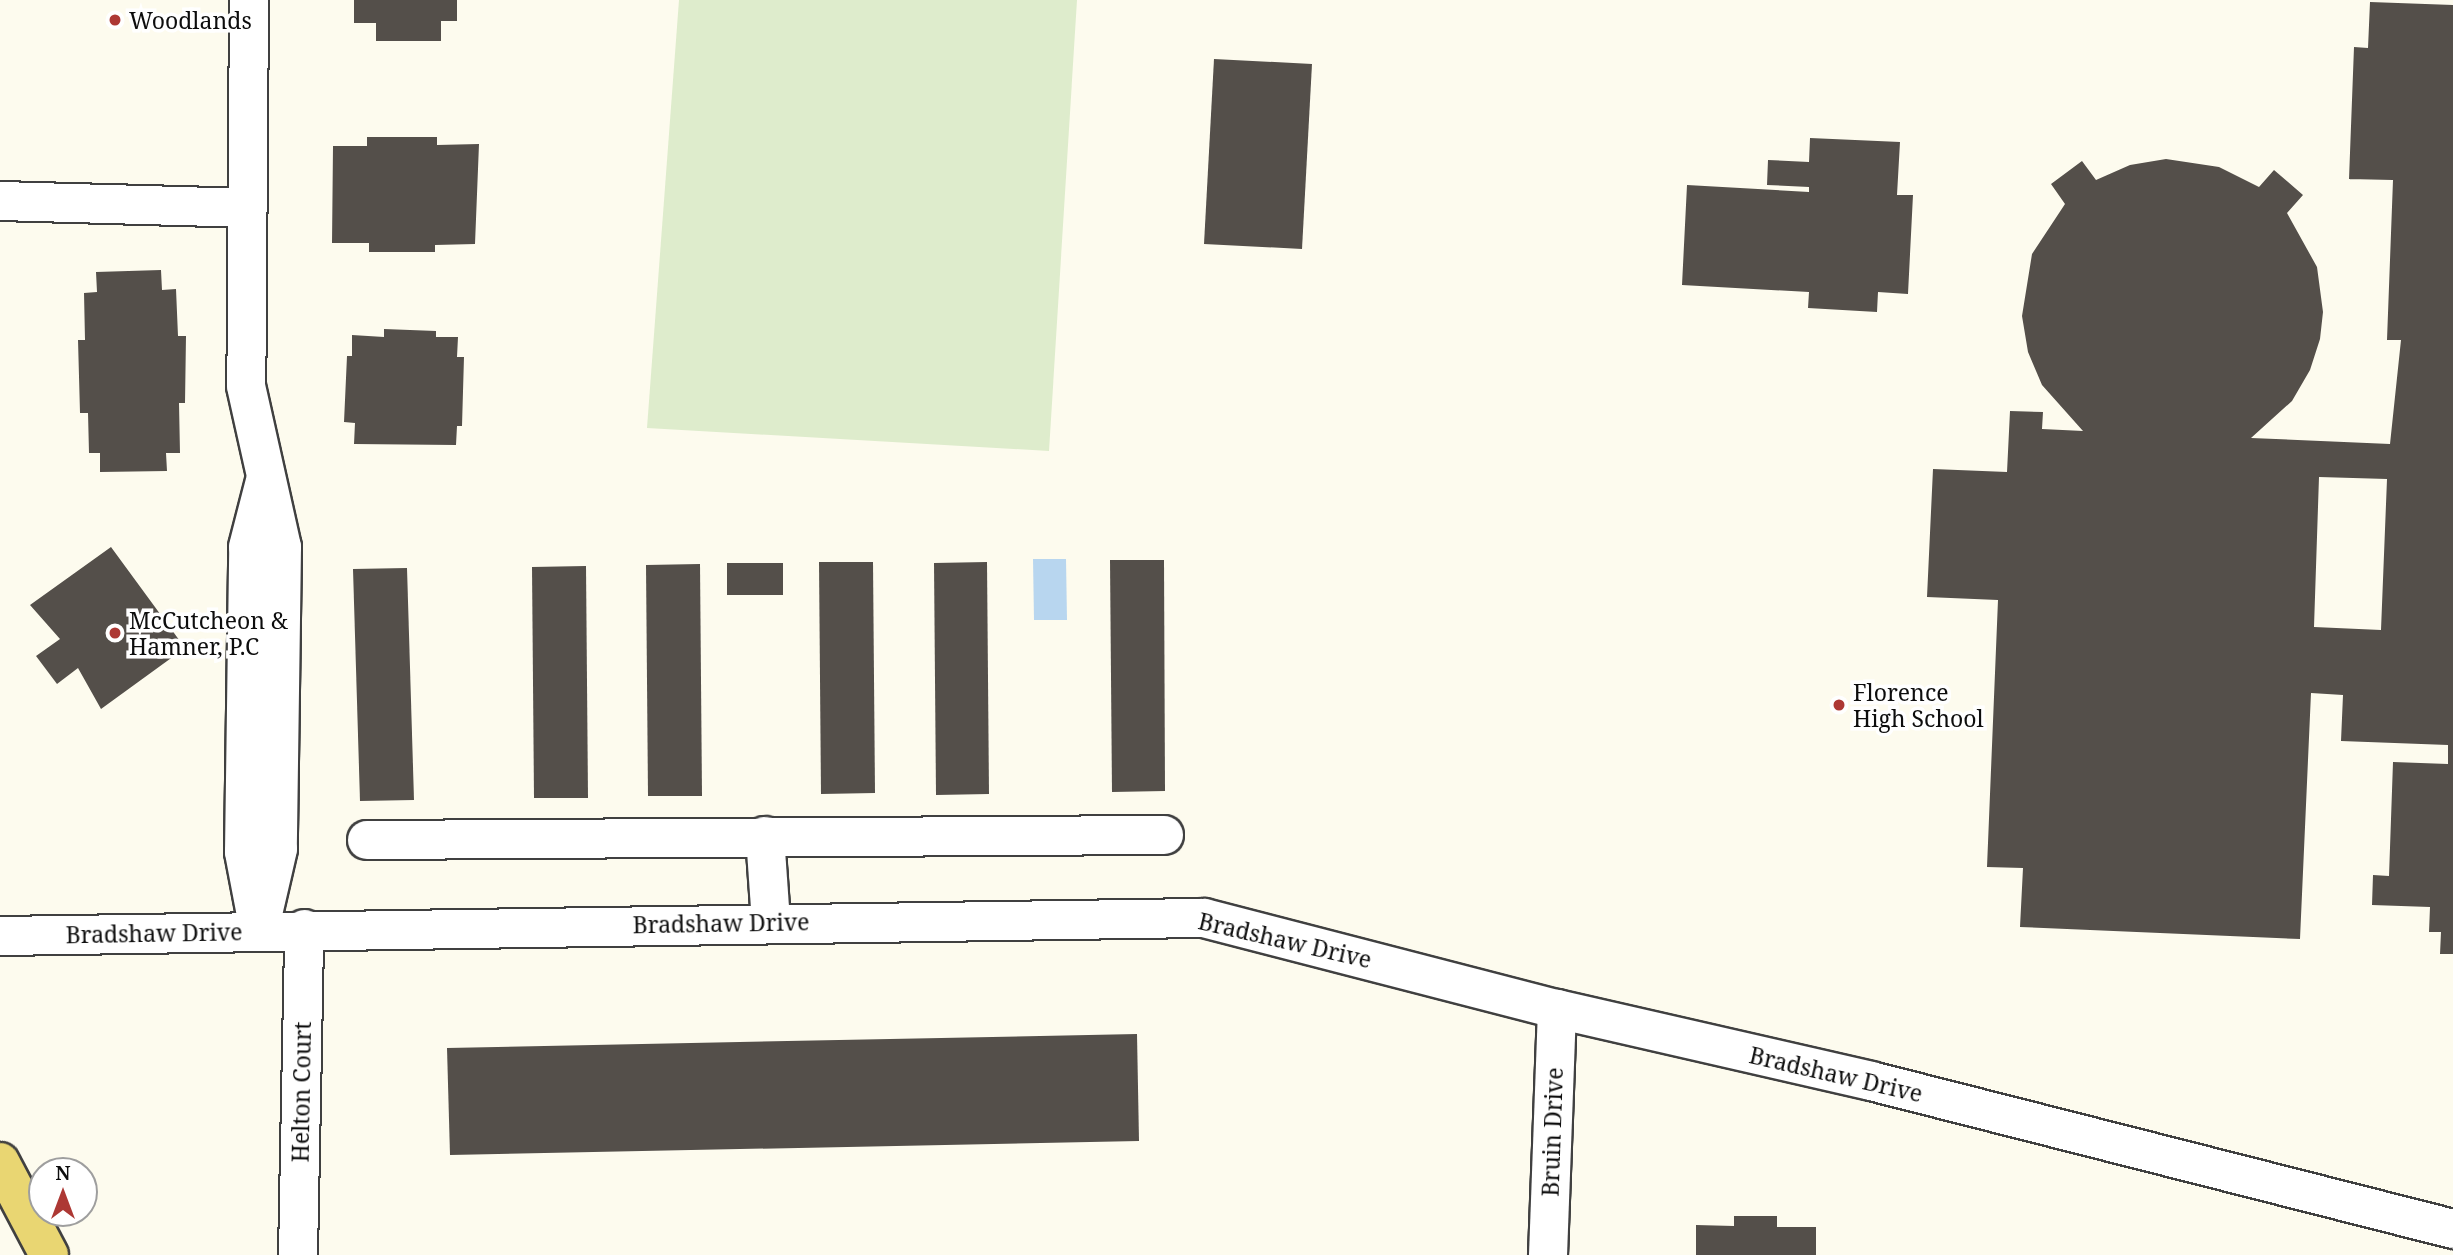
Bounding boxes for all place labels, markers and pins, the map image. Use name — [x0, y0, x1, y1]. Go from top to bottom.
place label: Woodlands — [129, 6, 252, 34]
marker: Woodlands — [107, 12, 123, 28]
place label: McCutcheon & Hamner, P.C — [129, 606, 288, 660]
marker: McCutcheon & Hamner, P.C — [107, 625, 123, 641]
place label: Florence High School — [1853, 678, 1984, 732]
marker: Florence High School — [1831, 697, 1847, 713]

